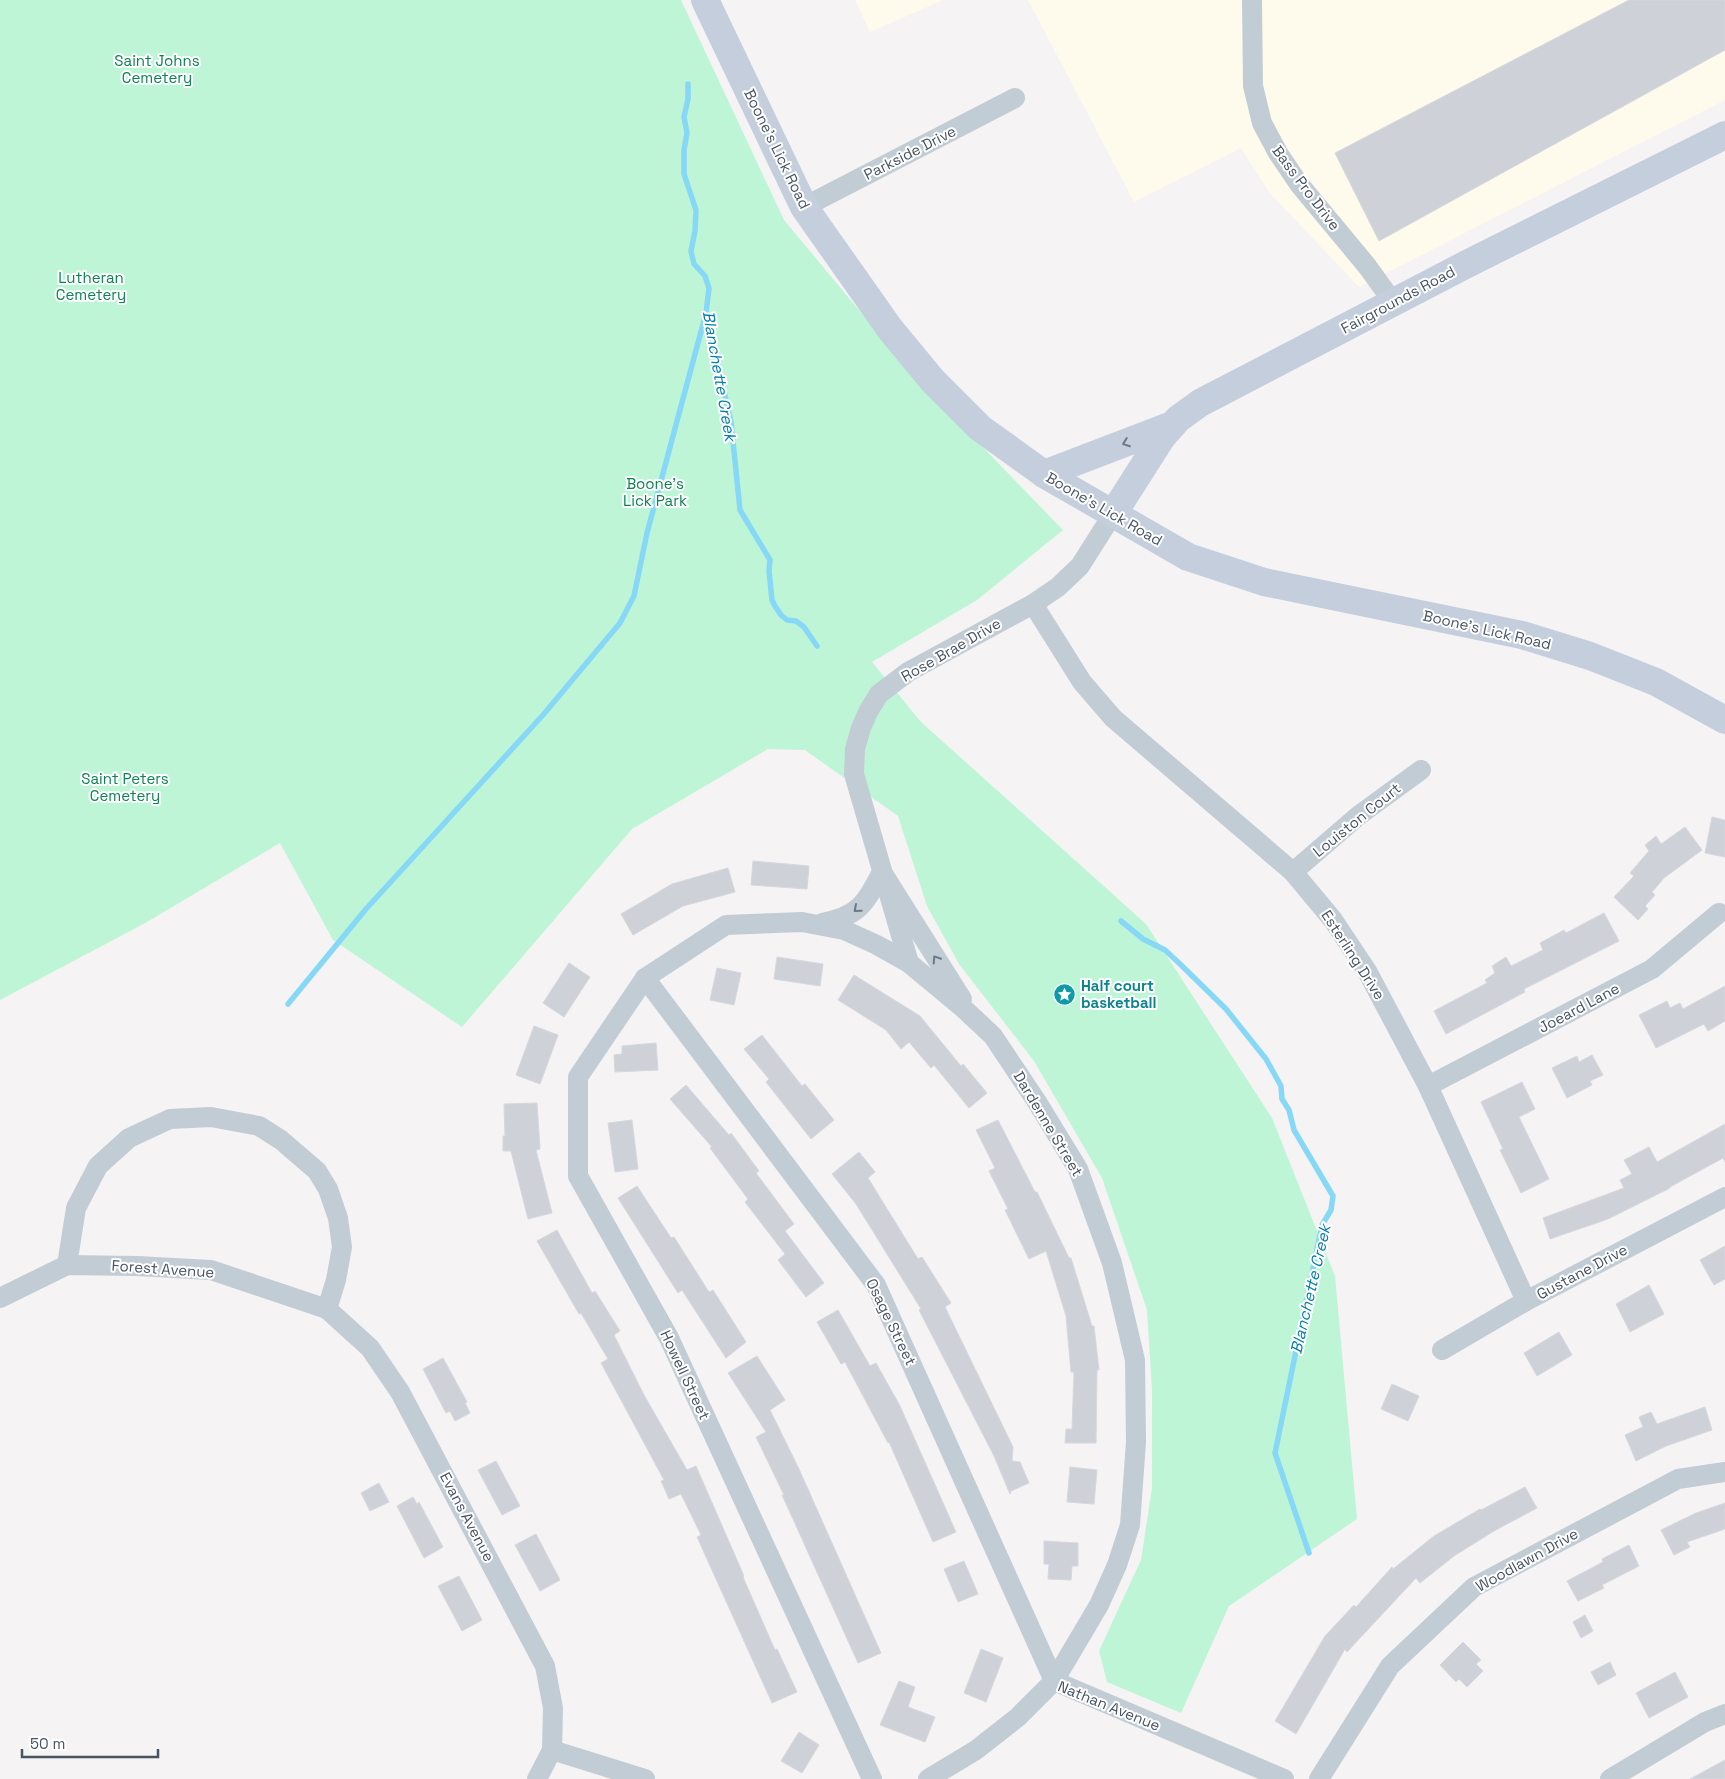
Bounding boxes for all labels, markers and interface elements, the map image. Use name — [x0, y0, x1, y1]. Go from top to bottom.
park label: Saint Johns Cemetery — [114, 51, 200, 87]
street label: Boone's Lick Road — [740, 86, 815, 212]
street label: Parkside Drive — [860, 121, 959, 184]
street label: Bass Pro Drive — [1268, 141, 1345, 234]
street label: Fairgrounds Road — [1337, 261, 1458, 338]
park label: Lutheran Cemetery — [56, 268, 126, 304]
water label: Blanchette Creek — [698, 309, 742, 445]
one-way arrow — [1123, 437, 1131, 447]
street label: Boone's Lick Road — [1043, 468, 1166, 550]
park label: Boone's Lick Park — [623, 474, 687, 510]
street label: Boone's Lick Road — [1421, 606, 1553, 654]
street label: Rose Brae Drive — [898, 613, 1004, 686]
park label: Saint Peters Cemetery — [81, 769, 169, 805]
street label: Louiston Court — [1309, 778, 1405, 861]
one-way arrow — [853, 903, 862, 912]
street label: Esterling Drive — [1317, 906, 1390, 1003]
one-way arrow — [933, 956, 942, 965]
place label: Half court basketball — [1081, 976, 1157, 1012]
street label: Joeard Lane — [1535, 978, 1623, 1037]
place icon: Half court basketball — [1053, 983, 1077, 1007]
street label: Dardenne Street — [1010, 1068, 1087, 1180]
water label: Blanchette Creek — [1285, 1220, 1336, 1356]
street label: Gustane Drive — [1533, 1240, 1631, 1303]
street label: Forest Avenue — [111, 1255, 215, 1282]
street label: Osage Street — [862, 1275, 921, 1368]
street label: Howell Street — [656, 1327, 715, 1423]
street label: Evans Avenue — [436, 1469, 499, 1565]
street label: Woodlawn Drive — [1472, 1523, 1581, 1596]
street label: Nathan Avenue — [1055, 1676, 1163, 1735]
scale bar — [22, 1726, 159, 1758]
text: 50 m — [30, 1734, 65, 1753]

